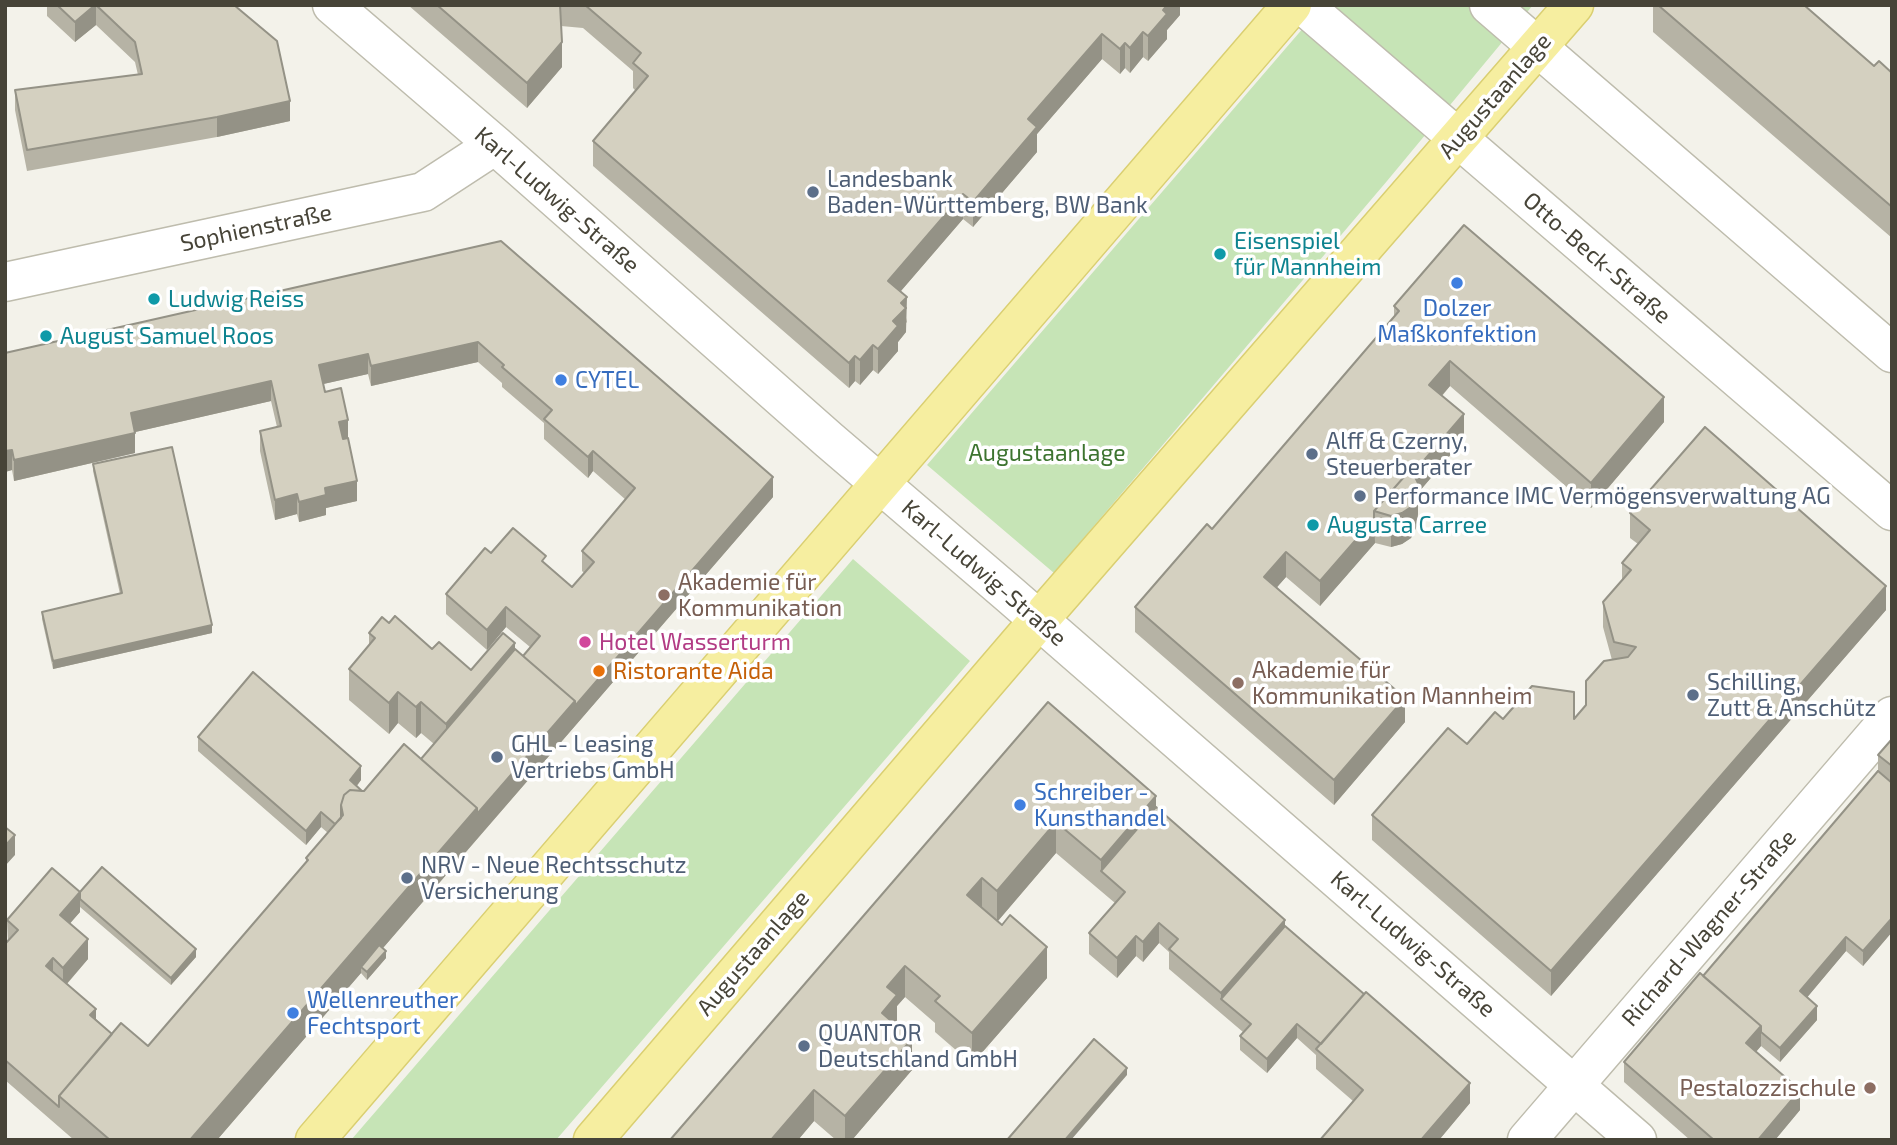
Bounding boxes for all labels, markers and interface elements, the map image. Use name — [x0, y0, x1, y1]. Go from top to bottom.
street label: Augustaanlage — [1433, 28, 1557, 164]
street label: Karl-Ludwig-Straße — [469, 121, 645, 279]
place label: Landesbank Baden-Württemberg, BW Bank — [827, 165, 1148, 219]
marker: Landesbank Baden-Württemberg, BW Bank — [805, 184, 821, 200]
street label: Otto-Beck-Straße — [1518, 186, 1676, 330]
street label: Sophienstraße — [178, 198, 334, 258]
place label: Eisenspiel für Mannheim — [1234, 227, 1381, 281]
marker: Eisenspiel für Mannheim — [1212, 246, 1228, 262]
marker: Dolzer Maßkonfektion — [1449, 275, 1465, 291]
place label: Ludwig Reiss — [168, 285, 304, 313]
marker: Ludwig Reiss — [146, 291, 162, 307]
place label: Dolzer Maßkonfektion — [1377, 294, 1537, 348]
place label: August Samuel Roos — [60, 322, 274, 350]
marker: August Samuel Roos — [38, 328, 54, 344]
place label: CYTEL — [575, 366, 639, 394]
marker: CYTEL — [553, 372, 569, 388]
place label: Alff & Czerny, Steuerberater — [1326, 427, 1472, 481]
park label: Augustaanlage — [969, 439, 1125, 467]
marker: Alff & Czerny, Steuerberater — [1304, 446, 1320, 462]
place label: Performance IMC Vermögensverwaltung AG — [1374, 482, 1831, 510]
marker: Performance IMC Vermögensverwaltung AG — [1352, 488, 1368, 504]
street label: Karl-Ludwig-Straße — [896, 494, 1072, 652]
place label: Augusta Carree — [1327, 511, 1487, 539]
marker: Augusta Carree — [1305, 517, 1321, 533]
place label: Akademie für Kommunikation — [678, 568, 842, 622]
marker: Akademie für Kommunikation — [656, 587, 672, 603]
place label: Hotel Wasserturm — [599, 628, 791, 656]
marker: Hotel Wasserturm — [577, 634, 593, 650]
place label: Akademie für Kommunikation Mannheim — [1252, 656, 1532, 710]
place label: Ristorante Aida — [613, 657, 774, 685]
marker: Ristorante Aida — [591, 663, 607, 679]
place label: Schilling, Zutt & Anschütz — [1707, 668, 1876, 722]
marker: Akademie für Kommunikation Mannheim — [1230, 675, 1246, 691]
marker: Schilling, Zutt & Anschütz — [1685, 687, 1701, 703]
place label: GHL - Leasing Vertriebs GmbH — [511, 730, 675, 784]
marker: GHL - Leasing Vertriebs GmbH — [489, 749, 505, 765]
place label: Schreiber - Kunsthandel — [1034, 778, 1166, 832]
marker: Schreiber - Kunsthandel — [1012, 797, 1028, 813]
street label: Richard-Wagner-Straße — [1616, 824, 1802, 1032]
place label: NRV - Neue Rechtsschutz Versicherung — [421, 851, 686, 905]
street label: Karl-Ludwig-Straße — [1325, 865, 1501, 1023]
marker: NRV - Neue Rechtsschutz Versicherung — [399, 870, 415, 886]
street label: Augustaanlage — [691, 885, 815, 1021]
place label: Wellenreuther Fechtsport — [307, 986, 458, 1040]
marker: Wellenreuther Fechtsport — [285, 1005, 301, 1021]
place label: QUANTOR Deutschland GmbH — [818, 1019, 1018, 1073]
marker: QUANTOR Deutschland GmbH — [796, 1038, 812, 1054]
place label: Pestalozzischule — [1680, 1074, 1856, 1102]
marker: Pestalozzischule — [1862, 1080, 1878, 1096]

